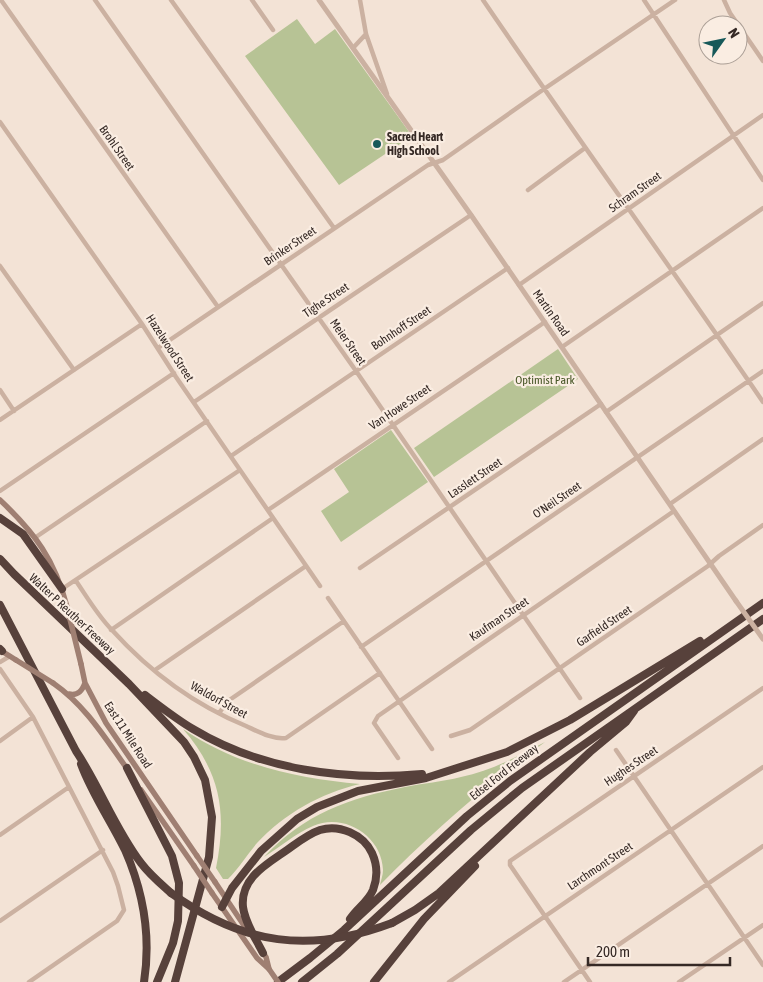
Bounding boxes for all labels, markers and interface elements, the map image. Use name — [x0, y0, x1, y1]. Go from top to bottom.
north arrow — [698, 15, 748, 65]
text: N — [725, 25, 743, 41]
street label: Brohl Street — [96, 123, 138, 174]
place label: Sacred Heart High School — [387, 130, 444, 158]
marker: Sacred Heart High School — [371, 138, 383, 150]
street label: Schram Street — [606, 169, 664, 215]
street label: Brinker Street — [261, 223, 319, 269]
street label: Tighe Street — [300, 279, 352, 320]
street label: Martin Road — [530, 287, 572, 339]
street label: Bohnhoff Street — [369, 303, 434, 353]
street label: Hazelwood Street — [143, 312, 197, 385]
street label: Meier Street — [327, 316, 369, 368]
park label: Optimist Park — [515, 373, 576, 387]
street label: Van Howe Street — [366, 381, 434, 433]
street label: Lasslett Street — [445, 455, 505, 501]
street label: O'Neil Street — [530, 478, 584, 521]
street label: Walter P Reuther Freeway — [26, 571, 118, 657]
street label: Kaufman Street — [467, 594, 532, 644]
street label: Garfield Street — [574, 602, 635, 650]
street label: Waldorf Street — [188, 679, 250, 722]
street label: East 11 Mile Road — [101, 699, 155, 771]
street label: Edsel Ford Freeway — [467, 741, 541, 803]
street label: Hughes Street — [602, 743, 661, 789]
street label: Larchmont Street — [565, 839, 636, 893]
scale bar — [588, 934, 730, 966]
text: 200 m — [596, 943, 630, 960]

